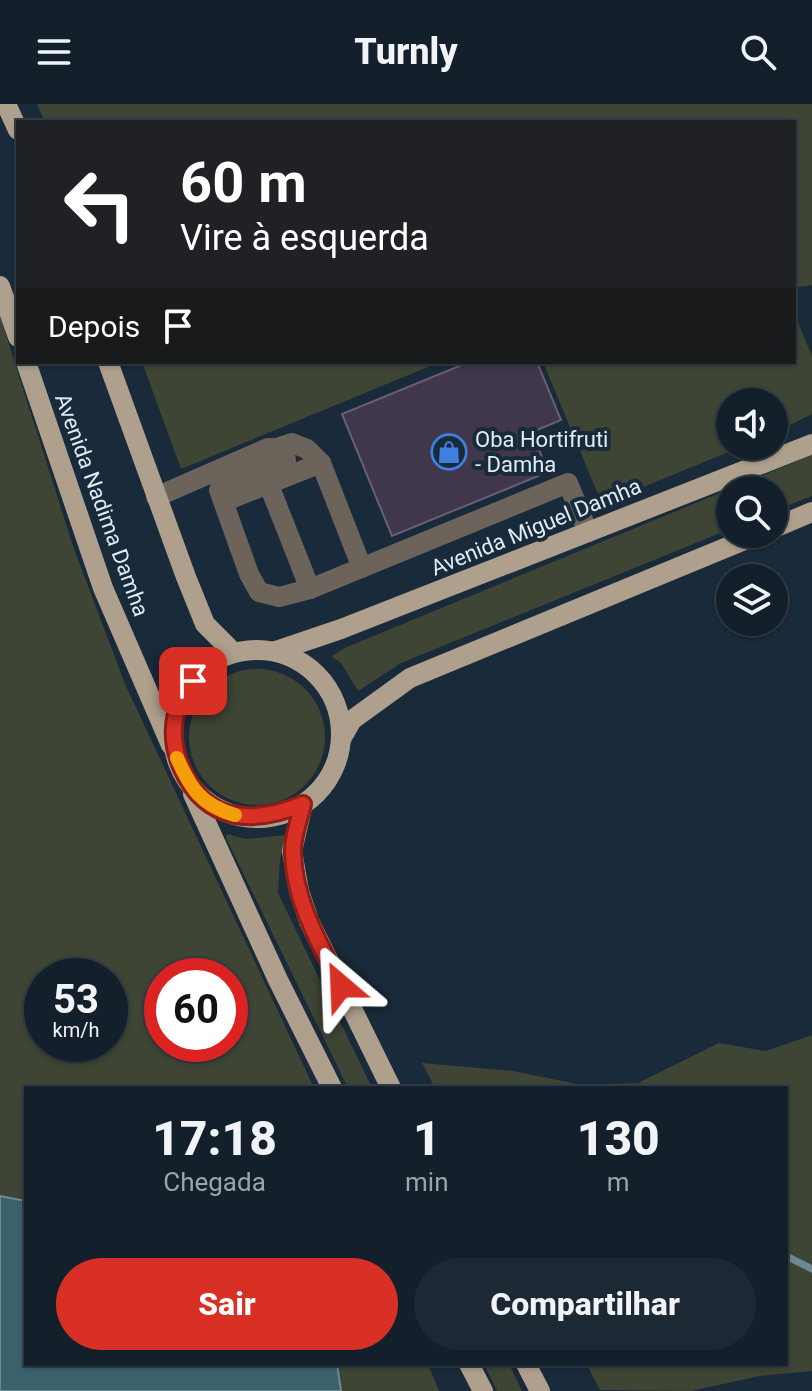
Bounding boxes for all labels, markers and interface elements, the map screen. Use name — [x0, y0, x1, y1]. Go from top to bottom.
icon: menu — [32, 30, 76, 74]
icon: search — [736, 30, 780, 74]
text: Turnly — [354, 31, 458, 73]
text: 60 m — [180, 150, 307, 216]
icon: left — [48, 152, 152, 256]
text: Vire à esquerda — [180, 217, 429, 259]
icon: arrive — [156, 304, 200, 348]
text: Depois — [48, 309, 140, 344]
map controls — [716, 388, 788, 636]
button: sound — [716, 388, 788, 460]
street label: Avenida Nadima Damha — [50, 390, 154, 620]
place label: Oba Hortifruti - Damha — [475, 427, 608, 477]
shop icon: Oba Hortifruti - Damha — [430, 433, 468, 471]
street label: Avenida Miguel Damha — [427, 473, 645, 581]
button: search — [716, 476, 788, 548]
button: layers — [716, 564, 788, 636]
pin — [159, 647, 227, 715]
icon: arrive — [171, 659, 215, 703]
position arrow — [299, 944, 383, 1028]
speed limit sign: 60 — [144, 958, 248, 1062]
text: 53 — [53, 976, 99, 1023]
text: km/h — [53, 1018, 99, 1042]
text: 17:18 — [152, 1110, 277, 1167]
text: 1 — [413, 1110, 441, 1167]
text: 130 — [577, 1110, 660, 1167]
text: Chegada — [163, 1167, 266, 1197]
text: min — [405, 1167, 449, 1197]
text: m — [607, 1167, 630, 1197]
button: Sair — [56, 1258, 398, 1350]
button: Compartilhar — [414, 1258, 756, 1350]

